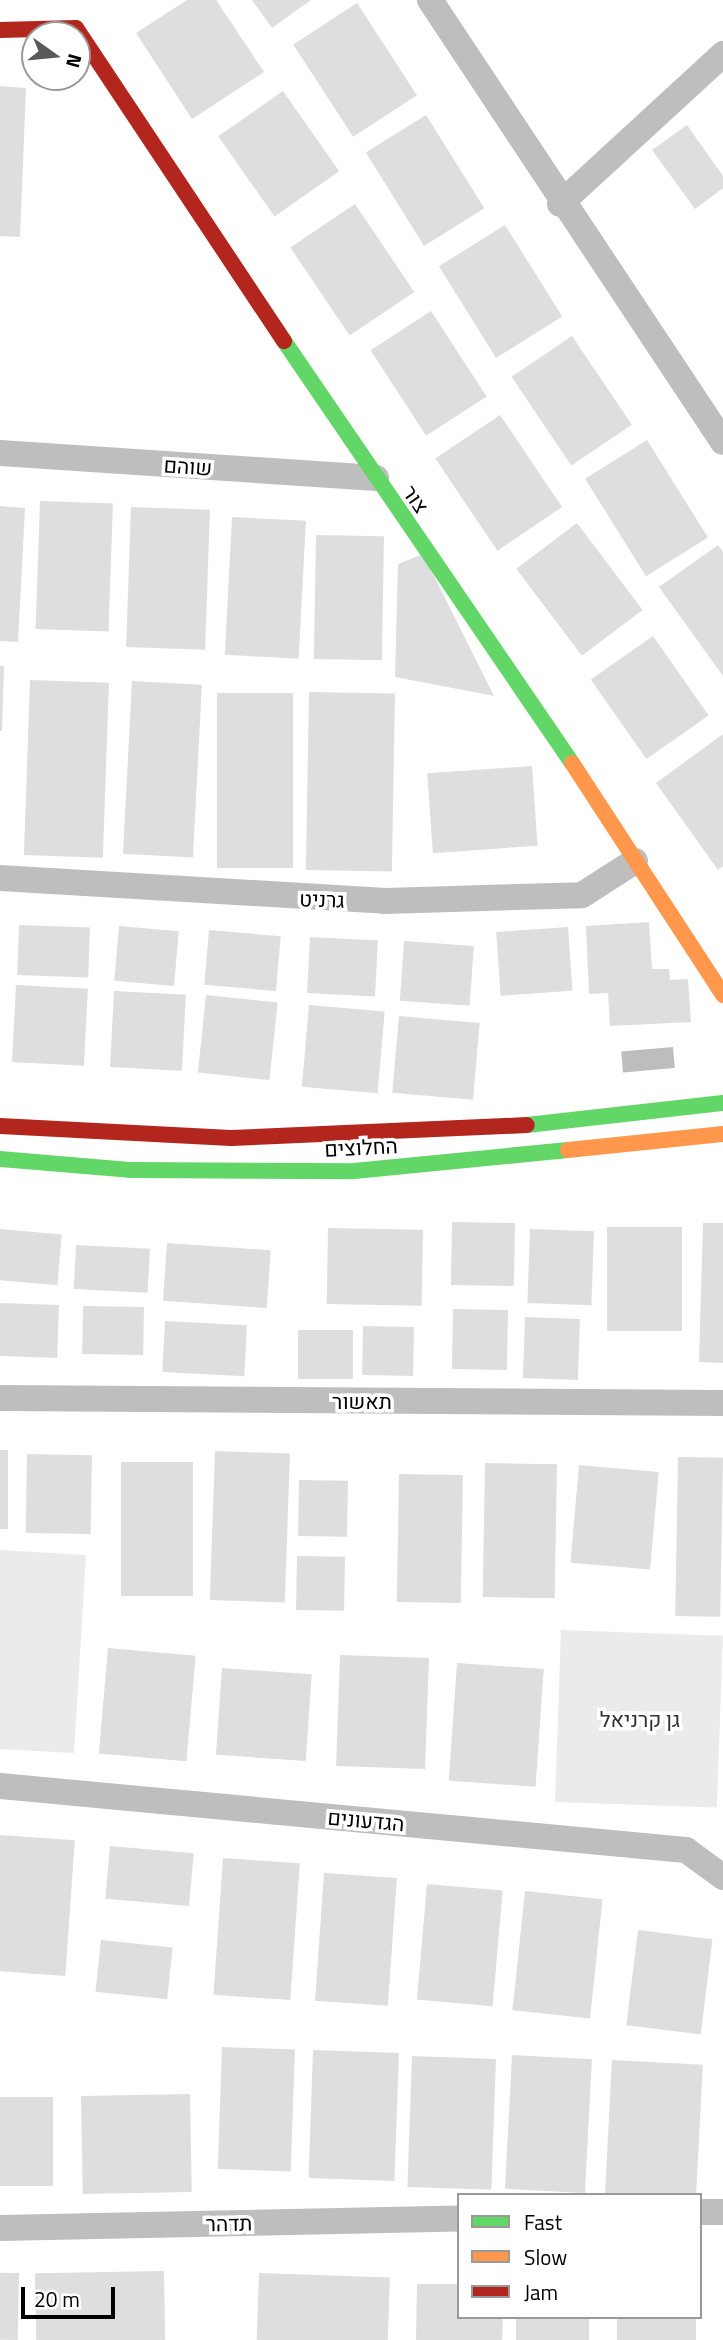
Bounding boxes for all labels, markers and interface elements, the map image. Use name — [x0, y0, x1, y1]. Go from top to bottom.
north arrow — [21, 21, 91, 91]
text: N — [59, 51, 91, 71]
street label: שוהם — [163, 452, 213, 480]
street label: צור — [398, 480, 434, 518]
street label: גרניט — [299, 886, 345, 912]
street label: החלוצים — [324, 1133, 398, 1161]
street label: תאשור — [332, 1388, 392, 1414]
park label: גן קרניאל — [600, 1706, 680, 1732]
street label: הגדעונים — [327, 1804, 405, 1836]
legend — [457, 2193, 702, 2319]
text: Fast — [524, 2206, 562, 2238]
street label: תדהר — [205, 2210, 253, 2236]
text: Slow — [524, 2241, 567, 2273]
scale bar — [24, 2274, 119, 2318]
text: Jam — [524, 2276, 558, 2308]
text: 20 m — [34, 2283, 80, 2315]

